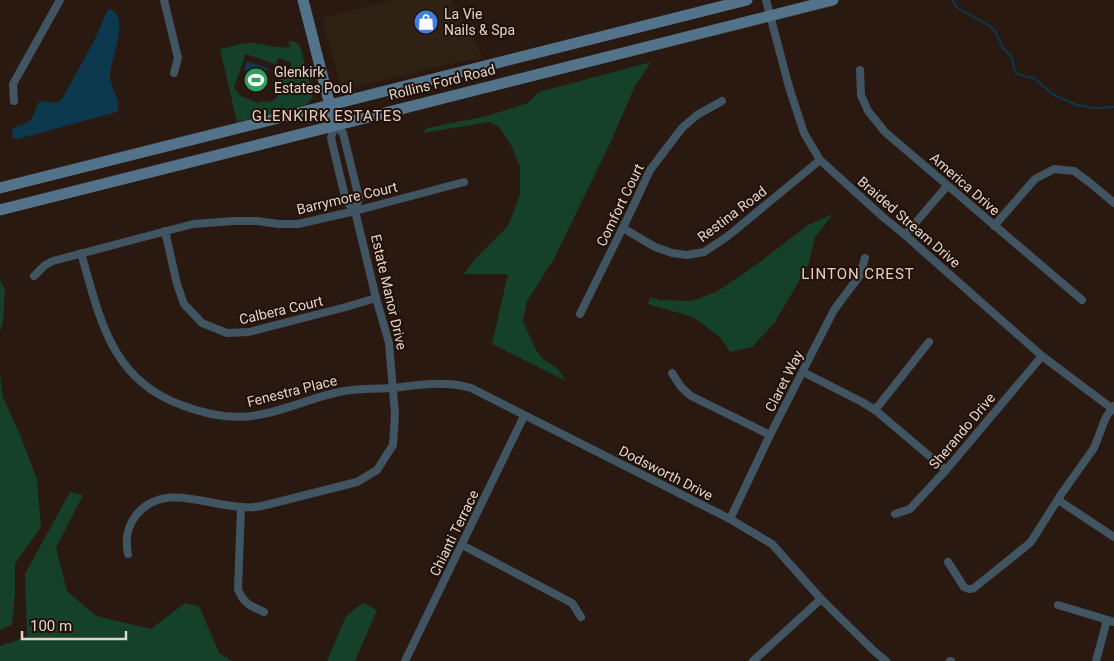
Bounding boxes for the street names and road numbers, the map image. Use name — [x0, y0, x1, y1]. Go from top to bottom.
street label: Rollins Ford Road — [387, 61, 497, 103]
street label: America Drive — [927, 149, 1003, 219]
street label: Comfort Court — [593, 161, 647, 249]
street label: Braided Stream Drive — [854, 173, 964, 271]
street label: Barrymore Court — [295, 179, 399, 217]
street label: Restina Road — [694, 183, 770, 245]
street label: Estate Manor Drive — [368, 233, 410, 351]
street label: Calbera Court — [238, 293, 325, 327]
street label: Claret Way — [762, 347, 806, 414]
street label: Fenestra Place — [245, 372, 339, 410]
street label: Sherando Drive — [926, 390, 998, 472]
street label: Dodsworth Drive — [616, 442, 716, 504]
street label: Chianti Terrace — [426, 487, 482, 579]

